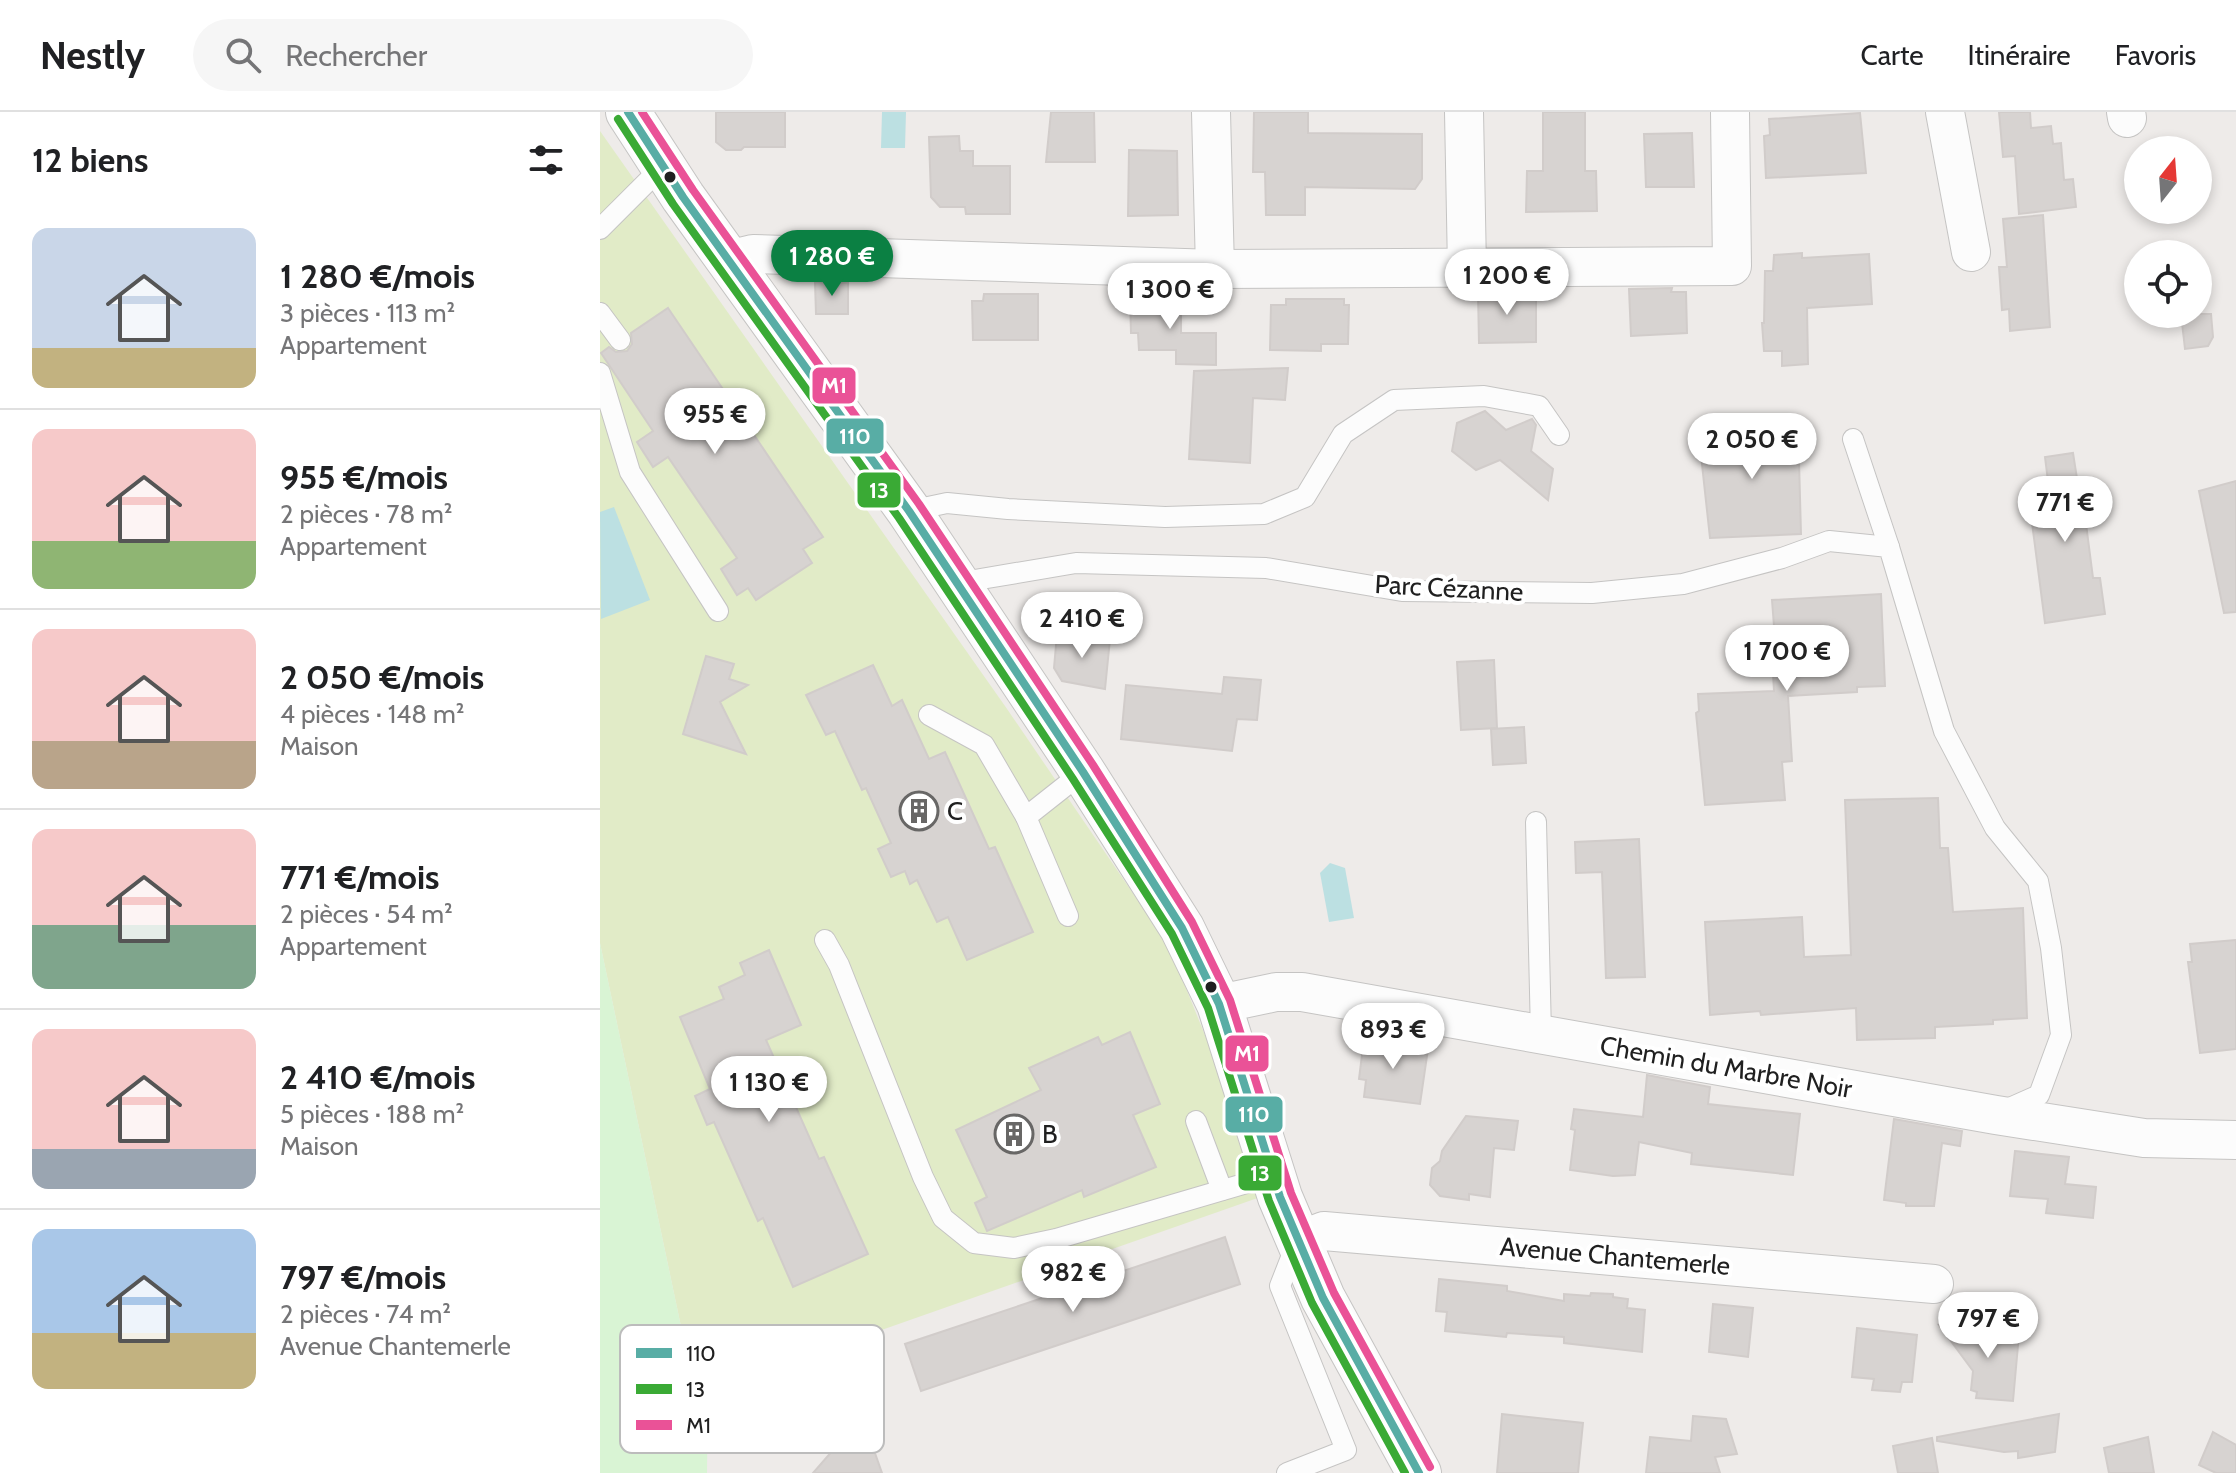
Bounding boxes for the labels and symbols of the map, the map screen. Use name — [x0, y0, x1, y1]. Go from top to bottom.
north arrow — [2124, 136, 2212, 224]
unlabelled marker — [662, 169, 678, 185]
pin: 1 280 € — [758, 230, 906, 298]
pin: 1 200 € — [1433, 249, 1581, 317]
pin: 1 300 € — [1096, 263, 1244, 331]
line badge: M1 — [811, 366, 857, 405]
text: M1 — [821, 372, 847, 399]
pin: 955 € — [659, 388, 771, 456]
pin: 2 050 € — [1678, 413, 1826, 481]
line badge: 110 — [825, 417, 885, 455]
text: 110 — [839, 423, 871, 450]
line badge: 13 — [856, 471, 902, 509]
pin: 771 € — [2009, 476, 2121, 544]
text: 13 — [869, 477, 889, 504]
street label: Parc Cézanne — [1374, 568, 1524, 608]
pin: 2 410 € — [1008, 592, 1156, 660]
pin: 1 700 € — [1713, 625, 1861, 693]
building icon: C — [898, 790, 940, 832]
place label: C — [947, 795, 963, 827]
unlabelled marker — [1203, 979, 1219, 995]
pin: 893 € — [1337, 1003, 1449, 1071]
street label: Chemin du Marbre Noir — [1598, 1029, 1855, 1105]
line badge: M1 — [1224, 1034, 1270, 1073]
text: M1 — [1234, 1040, 1260, 1067]
pin: 1 130 € — [695, 1056, 843, 1124]
line badge: 110 — [1224, 1095, 1284, 1134]
text: 110 — [1238, 1101, 1270, 1128]
building icon: B — [993, 1113, 1035, 1155]
place label: B — [1042, 1118, 1058, 1150]
line badge: 13 — [1237, 1154, 1283, 1192]
text: 13 — [1250, 1160, 1270, 1187]
street label: Avenue Chantemerle — [1499, 1230, 1731, 1282]
pin: 982 € — [1017, 1246, 1129, 1314]
pin: 797 € — [1932, 1292, 2044, 1360]
legend — [620, 1325, 884, 1453]
text: 110 — [686, 1340, 716, 1367]
text: 13 — [686, 1376, 705, 1403]
text: M1 — [686, 1412, 711, 1439]

